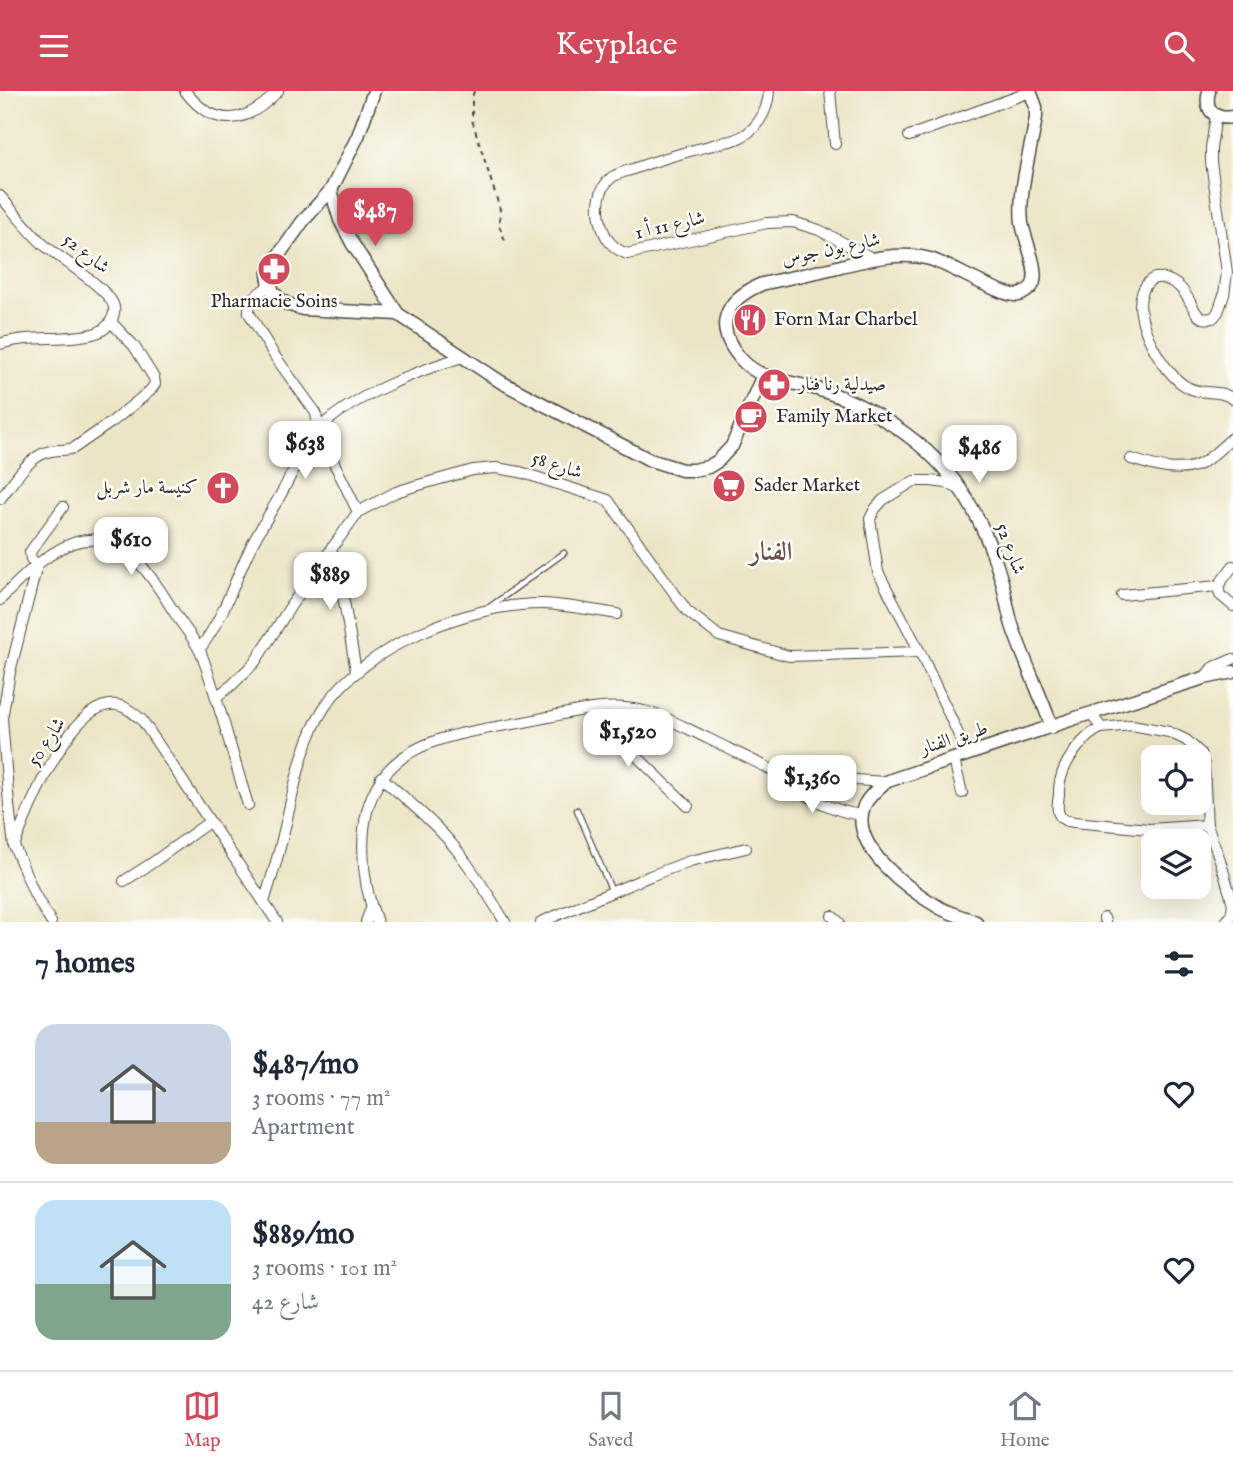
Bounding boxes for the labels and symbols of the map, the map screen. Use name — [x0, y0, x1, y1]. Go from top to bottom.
pin: $487 — [334, 188, 416, 248]
street label: شارع 11 أ 1 — [632, 204, 708, 248]
street label: شارع 52 — [57, 228, 114, 281]
street label: شارع بون جوس — [780, 228, 883, 274]
pharmacy icon: Pharmacie Soins — [255, 250, 293, 288]
place label: Pharmacie Soins — [211, 290, 338, 314]
restaurant icon: Forn Mar Charbel — [731, 301, 769, 339]
place label: Forn Mar Charbel — [774, 308, 918, 332]
pharmacy icon: صيدلية رنا فنار — [755, 366, 793, 404]
place label: صيدلية رنا فنار — [796, 373, 886, 397]
cafe icon: Family Market — [732, 398, 770, 436]
place label: Family Market — [776, 405, 893, 429]
pin: $638 — [264, 421, 346, 481]
pin: $486 — [938, 425, 1020, 485]
street label: شارع 58 — [528, 447, 585, 487]
supermarket icon: Sader Market — [710, 467, 748, 505]
church icon: كنيسة مار شربل — [204, 469, 242, 507]
place label: Sader Market — [754, 474, 861, 498]
place label: كنيسة مار شربل — [96, 476, 198, 500]
pin: $610 — [90, 517, 172, 577]
street label: شارع 52 — [988, 520, 1030, 579]
district label: الفنار — [747, 536, 792, 569]
pin: $889 — [289, 553, 371, 612]
pin: $1,520 — [571, 709, 685, 769]
street label: شارع 50 — [22, 713, 73, 772]
street label: طريق الفنار — [915, 717, 991, 762]
pin: $1,360 — [755, 755, 869, 815]

